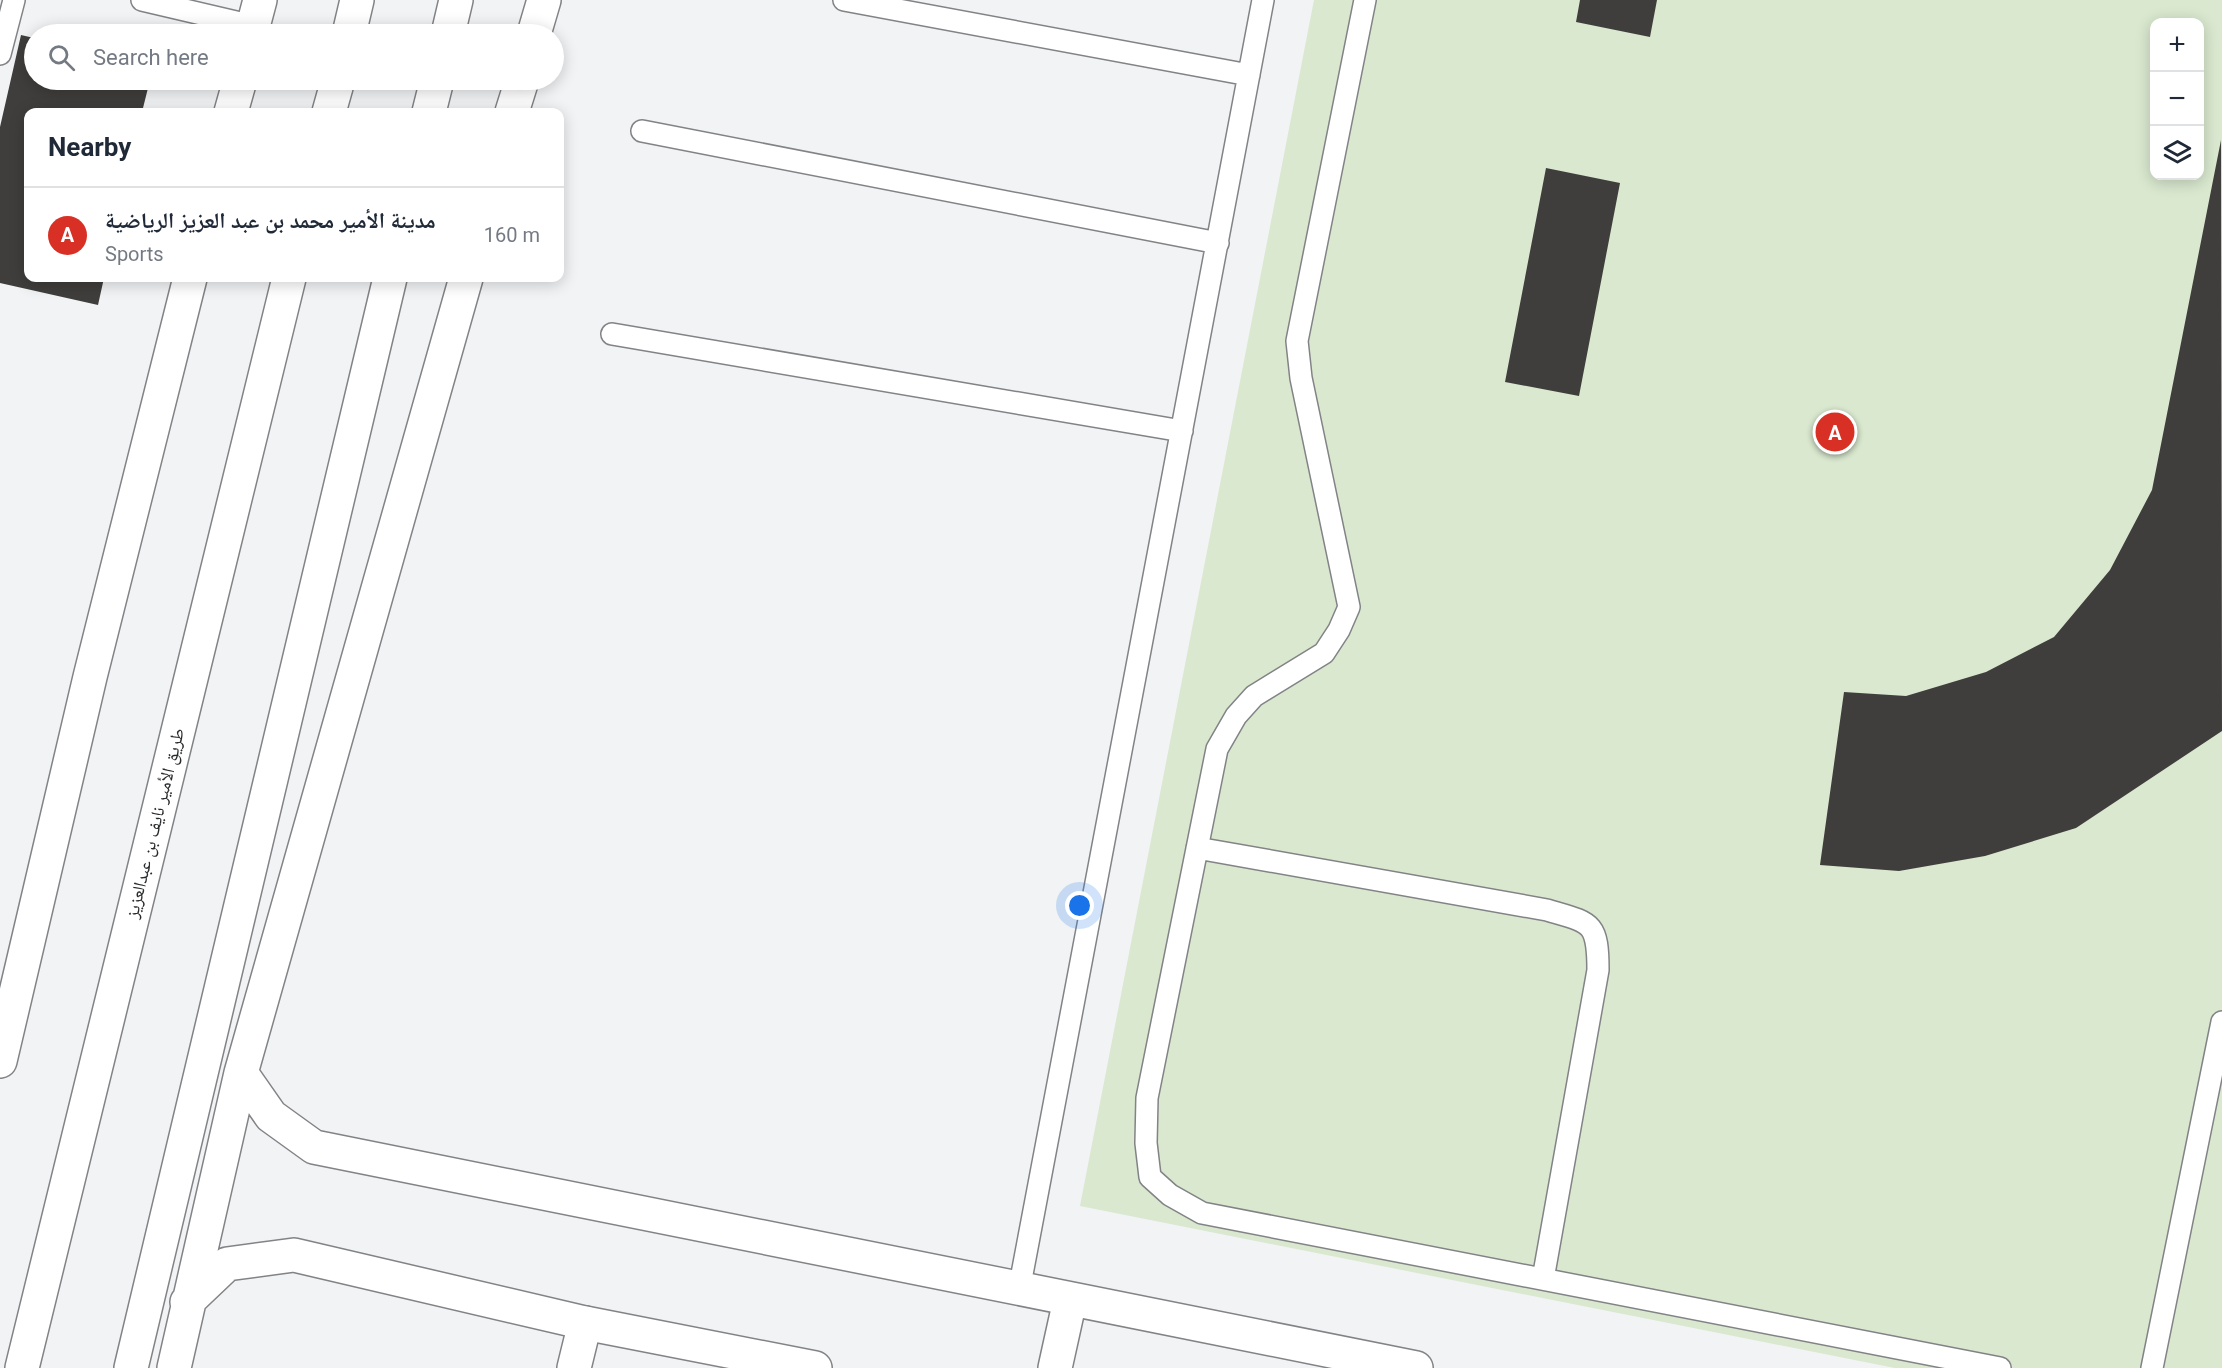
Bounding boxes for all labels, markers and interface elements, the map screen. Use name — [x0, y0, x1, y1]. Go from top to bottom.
map controls — [2150, 18, 2204, 180]
button: + — [2150, 18, 2204, 72]
search box — [24, 24, 564, 90]
icon: search — [45, 41, 78, 74]
text: Search here — [93, 45, 209, 70]
button: − — [2150, 72, 2204, 126]
button: layers — [2150, 126, 2204, 180]
text: Nearby — [48, 132, 131, 162]
text: مدينة الأمير محمد بن عبد العزيز الرياضية — [105, 208, 436, 233]
text: A — [61, 223, 74, 247]
text: 160 m — [484, 223, 540, 247]
text: Sports — [105, 242, 164, 266]
pin: A — [1816, 410, 1854, 454]
street label: طريق الأمير نايف بن عبدالعزيز — [120, 726, 189, 921]
your location — [1065, 891, 1094, 920]

